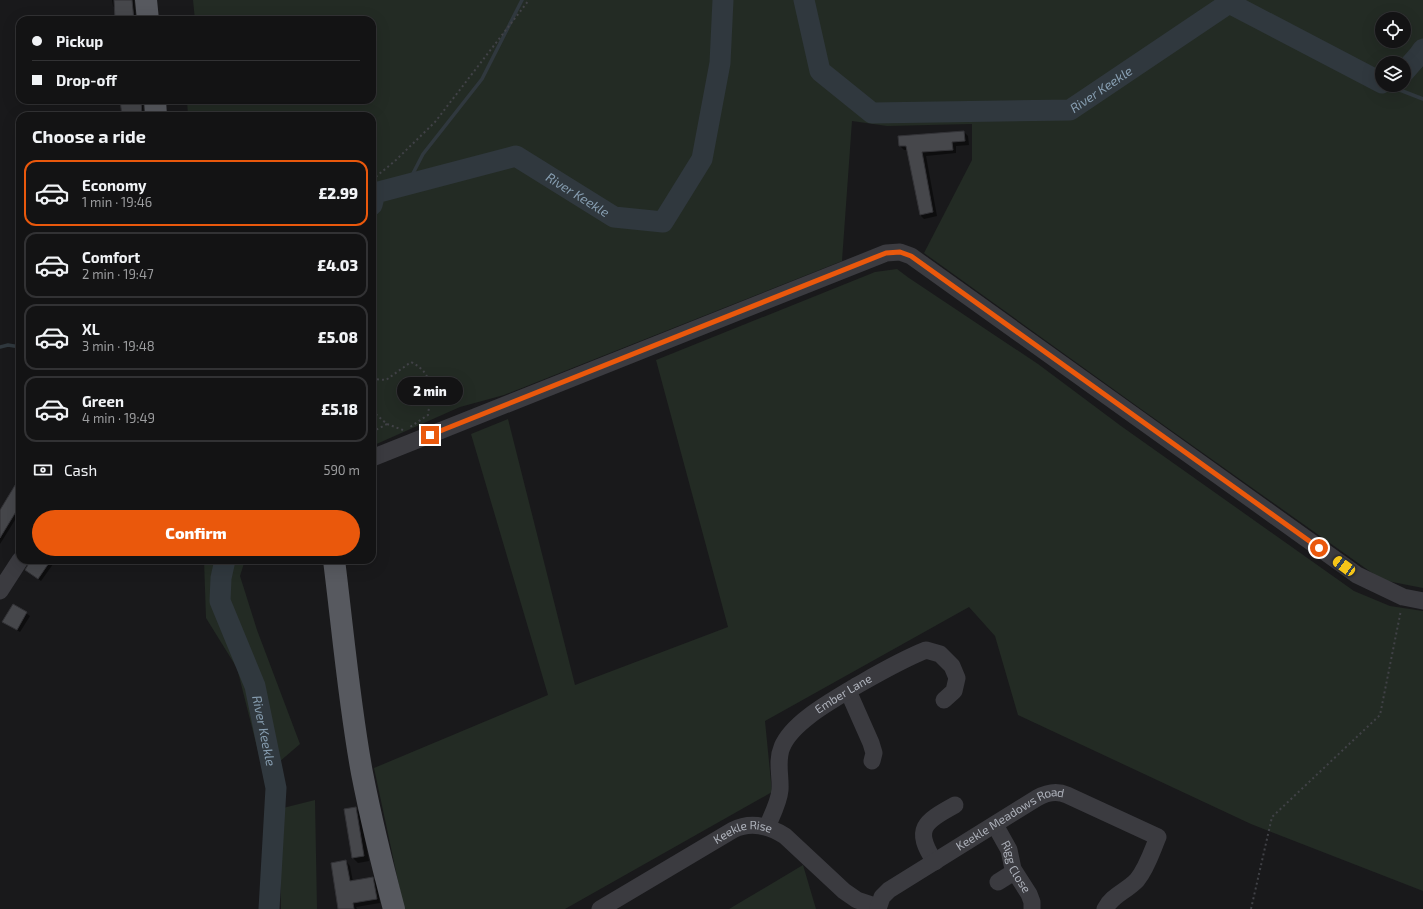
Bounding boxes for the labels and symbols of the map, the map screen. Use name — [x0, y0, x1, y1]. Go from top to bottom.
water label: River Keekle — [1067, 62, 1135, 116]
water label: River Keekle — [543, 169, 613, 220]
callout: 2 min — [397, 377, 463, 405]
route end — [421, 426, 439, 444]
route start — [1310, 539, 1328, 557]
car — [1331, 554, 1357, 578]
street label: Ember Lane — [812, 671, 874, 716]
water label: River Keekle — [249, 694, 279, 768]
street label: Keekle Meadows Road — [953, 784, 1066, 853]
street label: Keekle Rise — [710, 817, 774, 846]
street label: Rigg Close — [999, 838, 1034, 895]

